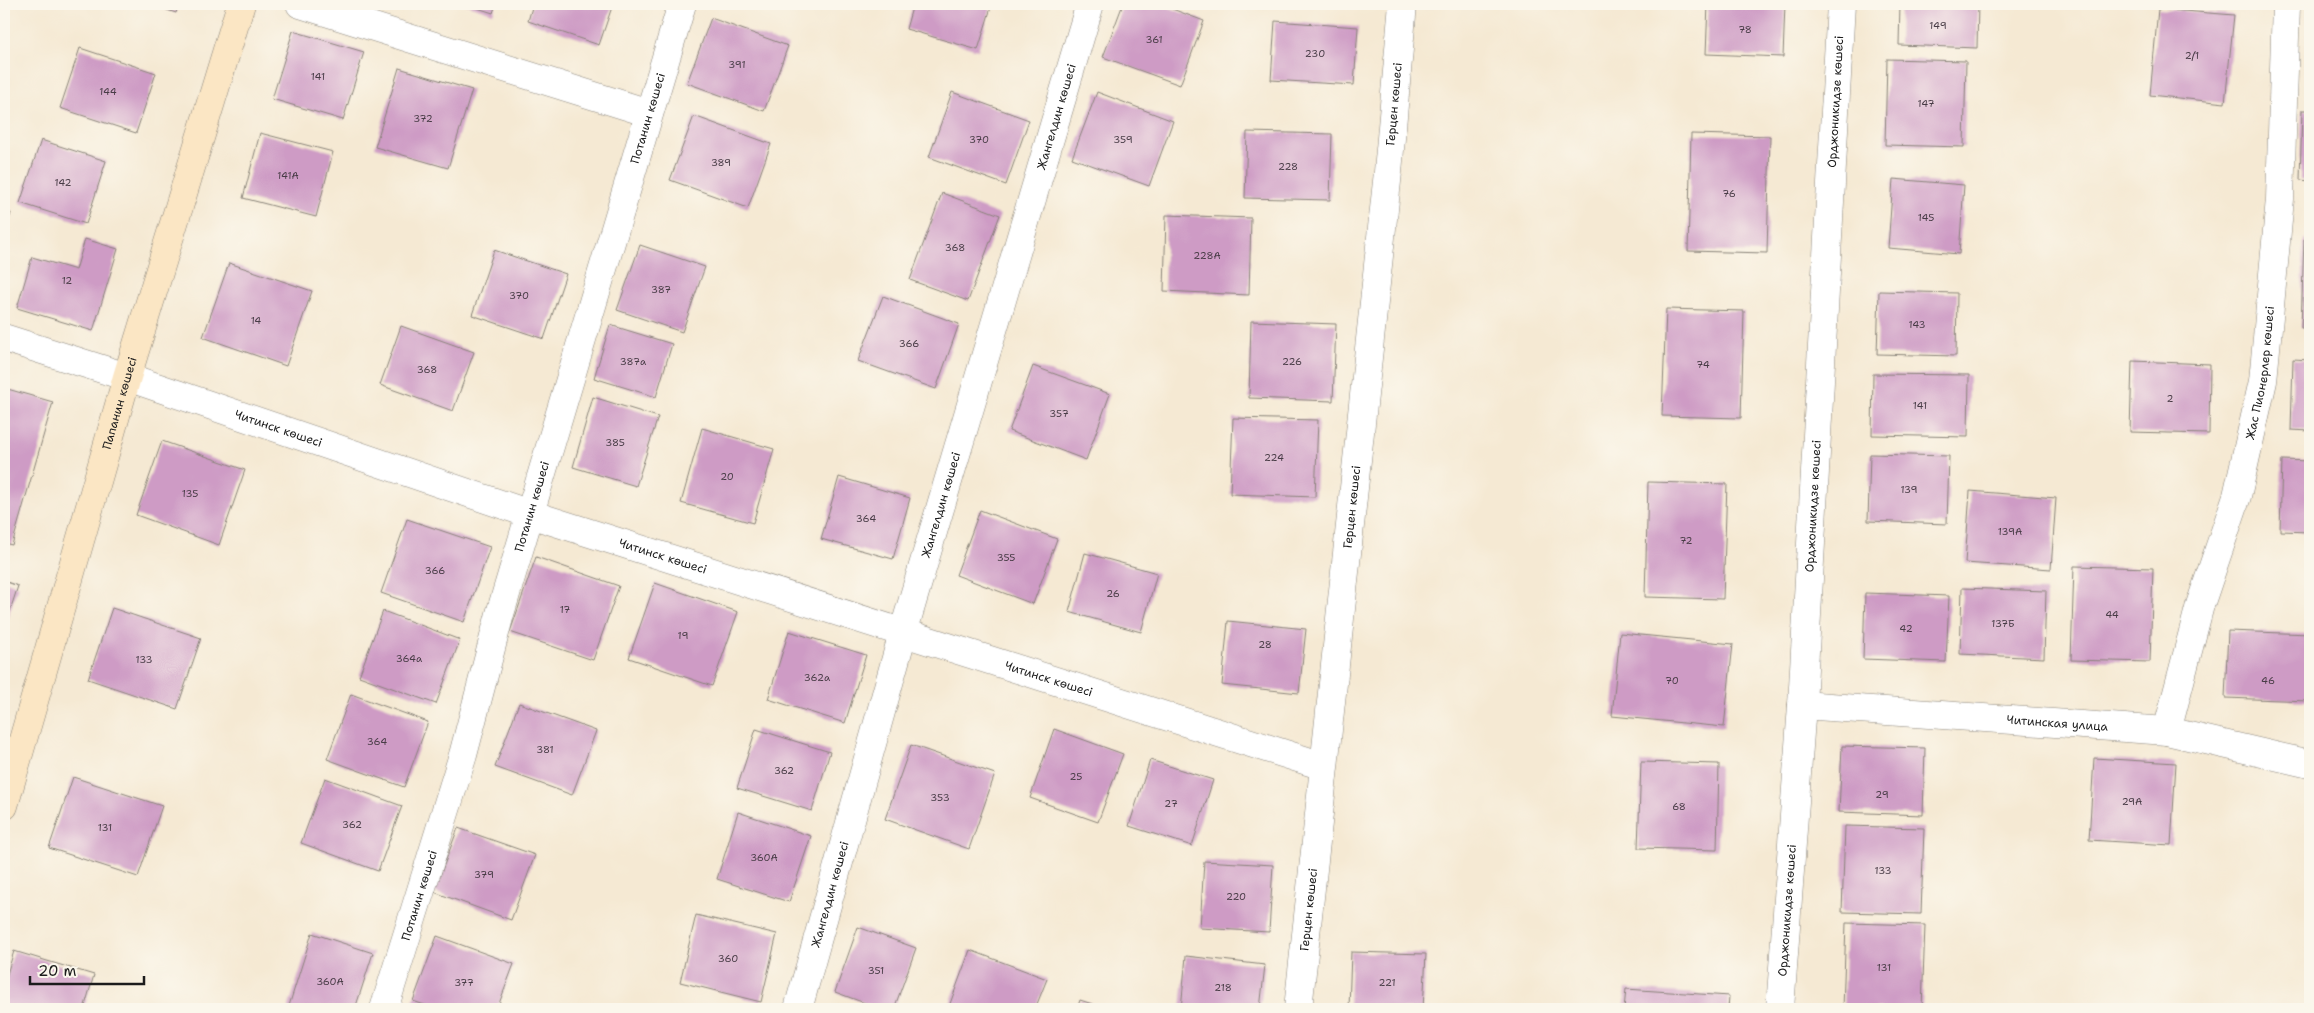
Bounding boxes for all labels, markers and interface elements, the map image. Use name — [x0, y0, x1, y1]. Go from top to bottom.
house number: 149 — [1929, 19, 1947, 32]
house number: 78 — [1738, 23, 1752, 36]
house number: 361 — [1145, 33, 1163, 46]
street label: Орджоникидзе көшесі — [1824, 35, 1847, 168]
house number: 230 — [1305, 47, 1325, 60]
house number: 2/1 — [2185, 49, 2199, 62]
house number: 391 — [728, 58, 746, 71]
street label: Жангелдин көшесі — [1033, 62, 1080, 172]
street label: Герцен көшесі — [1382, 62, 1406, 146]
house number: 141 — [311, 70, 325, 83]
street label: Потанин көшесі — [627, 71, 669, 166]
house number: 144 — [99, 85, 117, 98]
house number: 147 — [1917, 97, 1935, 110]
house number: 372 — [413, 112, 433, 125]
house number: 370 — [969, 133, 989, 146]
house number: 359 — [1113, 133, 1133, 146]
house number: 389 — [711, 156, 731, 169]
house number: 228 — [1278, 160, 1298, 173]
house number: 141А — [277, 169, 299, 182]
house number: 142 — [54, 176, 72, 189]
house number: 76 — [1722, 187, 1736, 200]
house number: 145 — [1918, 211, 1934, 224]
house number: 368 — [945, 241, 965, 254]
house number: 228А — [1193, 249, 1221, 262]
house number: 12 — [62, 274, 72, 287]
house number: 387 — [651, 283, 671, 296]
house number: 370 — [509, 289, 529, 302]
street label: Жас Пионерлер көшесі — [2242, 305, 2278, 441]
house number: 14 — [251, 314, 261, 327]
house number: 143 — [1908, 318, 1926, 331]
house number: 366 — [899, 337, 919, 350]
street label: Папанин көшесі — [99, 355, 141, 451]
house number: 387а — [620, 355, 647, 368]
house number: 226 — [1282, 355, 1302, 368]
house number: 74 — [1696, 358, 1710, 371]
house number: 368 — [417, 363, 437, 376]
house number: 2 — [2167, 392, 2174, 405]
house number: 141 — [1913, 399, 1927, 412]
street label: Читинск көшесі — [233, 406, 324, 451]
house number: 357 — [1049, 407, 1069, 420]
house number: 385 — [605, 436, 625, 449]
street label: Орджоникидзе көшесі — [1801, 440, 1825, 573]
street label: Жангелдин көшесі — [918, 450, 964, 560]
house number: 224 — [1264, 451, 1284, 464]
street label: Потанин көшесі — [511, 459, 553, 554]
street label: Герцен көшесі — [1340, 465, 1364, 549]
house number: 20 — [720, 470, 734, 483]
house number: 139 — [1900, 483, 1918, 496]
house number: 135 — [182, 487, 198, 500]
house number: 364 — [856, 512, 876, 525]
house number: 139А — [1998, 525, 2022, 538]
house number: 72 — [1679, 534, 1693, 547]
street label: Читинск көшесі — [617, 535, 709, 578]
house number: 355 — [997, 551, 1015, 564]
house number: 366 — [425, 564, 445, 577]
house number: 26 — [1106, 587, 1120, 600]
house number: 17 — [560, 603, 570, 616]
house number: 44 — [2105, 608, 2119, 621]
house number: 137Б — [1991, 617, 2015, 630]
house number: 42 — [1899, 622, 1913, 635]
house number: 19 — [678, 629, 688, 642]
house number: 28 — [1258, 638, 1272, 651]
house number: 364а — [396, 652, 423, 665]
house number: 133 — [135, 653, 153, 666]
street label: Читинск көшесі — [1003, 657, 1095, 700]
house number: 362а — [804, 671, 831, 684]
house number: 70 — [1665, 674, 1679, 687]
house number: 46 — [2261, 674, 2275, 687]
street label: Читинская улица — [2006, 712, 2109, 735]
house number: 364 — [367, 735, 387, 748]
house number: 381 — [536, 743, 554, 756]
house number: 362 — [774, 764, 794, 777]
house number: 25 — [1070, 770, 1082, 783]
house number: 29 — [1875, 788, 1889, 801]
house number: 353 — [930, 791, 950, 804]
house number: 29А — [2122, 795, 2142, 808]
house number: 27 — [1164, 797, 1178, 810]
house number: 68 — [1672, 800, 1686, 813]
house number: 362 — [342, 818, 362, 831]
house number: 131 — [98, 821, 112, 834]
street label: Жангелдин көшесі — [808, 839, 852, 949]
street label: Орджоникидзе көшесі — [1774, 844, 1800, 977]
street label: Потанин көшесі — [398, 848, 441, 943]
house number: 360А — [750, 851, 778, 864]
house number: 133 — [1874, 864, 1892, 877]
street label: Герцен көшесі — [1296, 867, 1321, 952]
house number: 379 — [474, 868, 494, 881]
house number: 220 — [1226, 890, 1246, 903]
house number: 360 — [718, 952, 738, 965]
scale bar — [30, 953, 144, 985]
text: 20 m — [38, 961, 77, 981]
house number: 131 — [1877, 961, 1891, 974]
house number: 351 — [868, 964, 884, 977]
house number: 360А — [316, 975, 344, 988]
house number: 377 — [454, 976, 474, 989]
house number: 221 — [1378, 976, 1396, 989]
house number: 218 — [1214, 981, 1232, 994]

